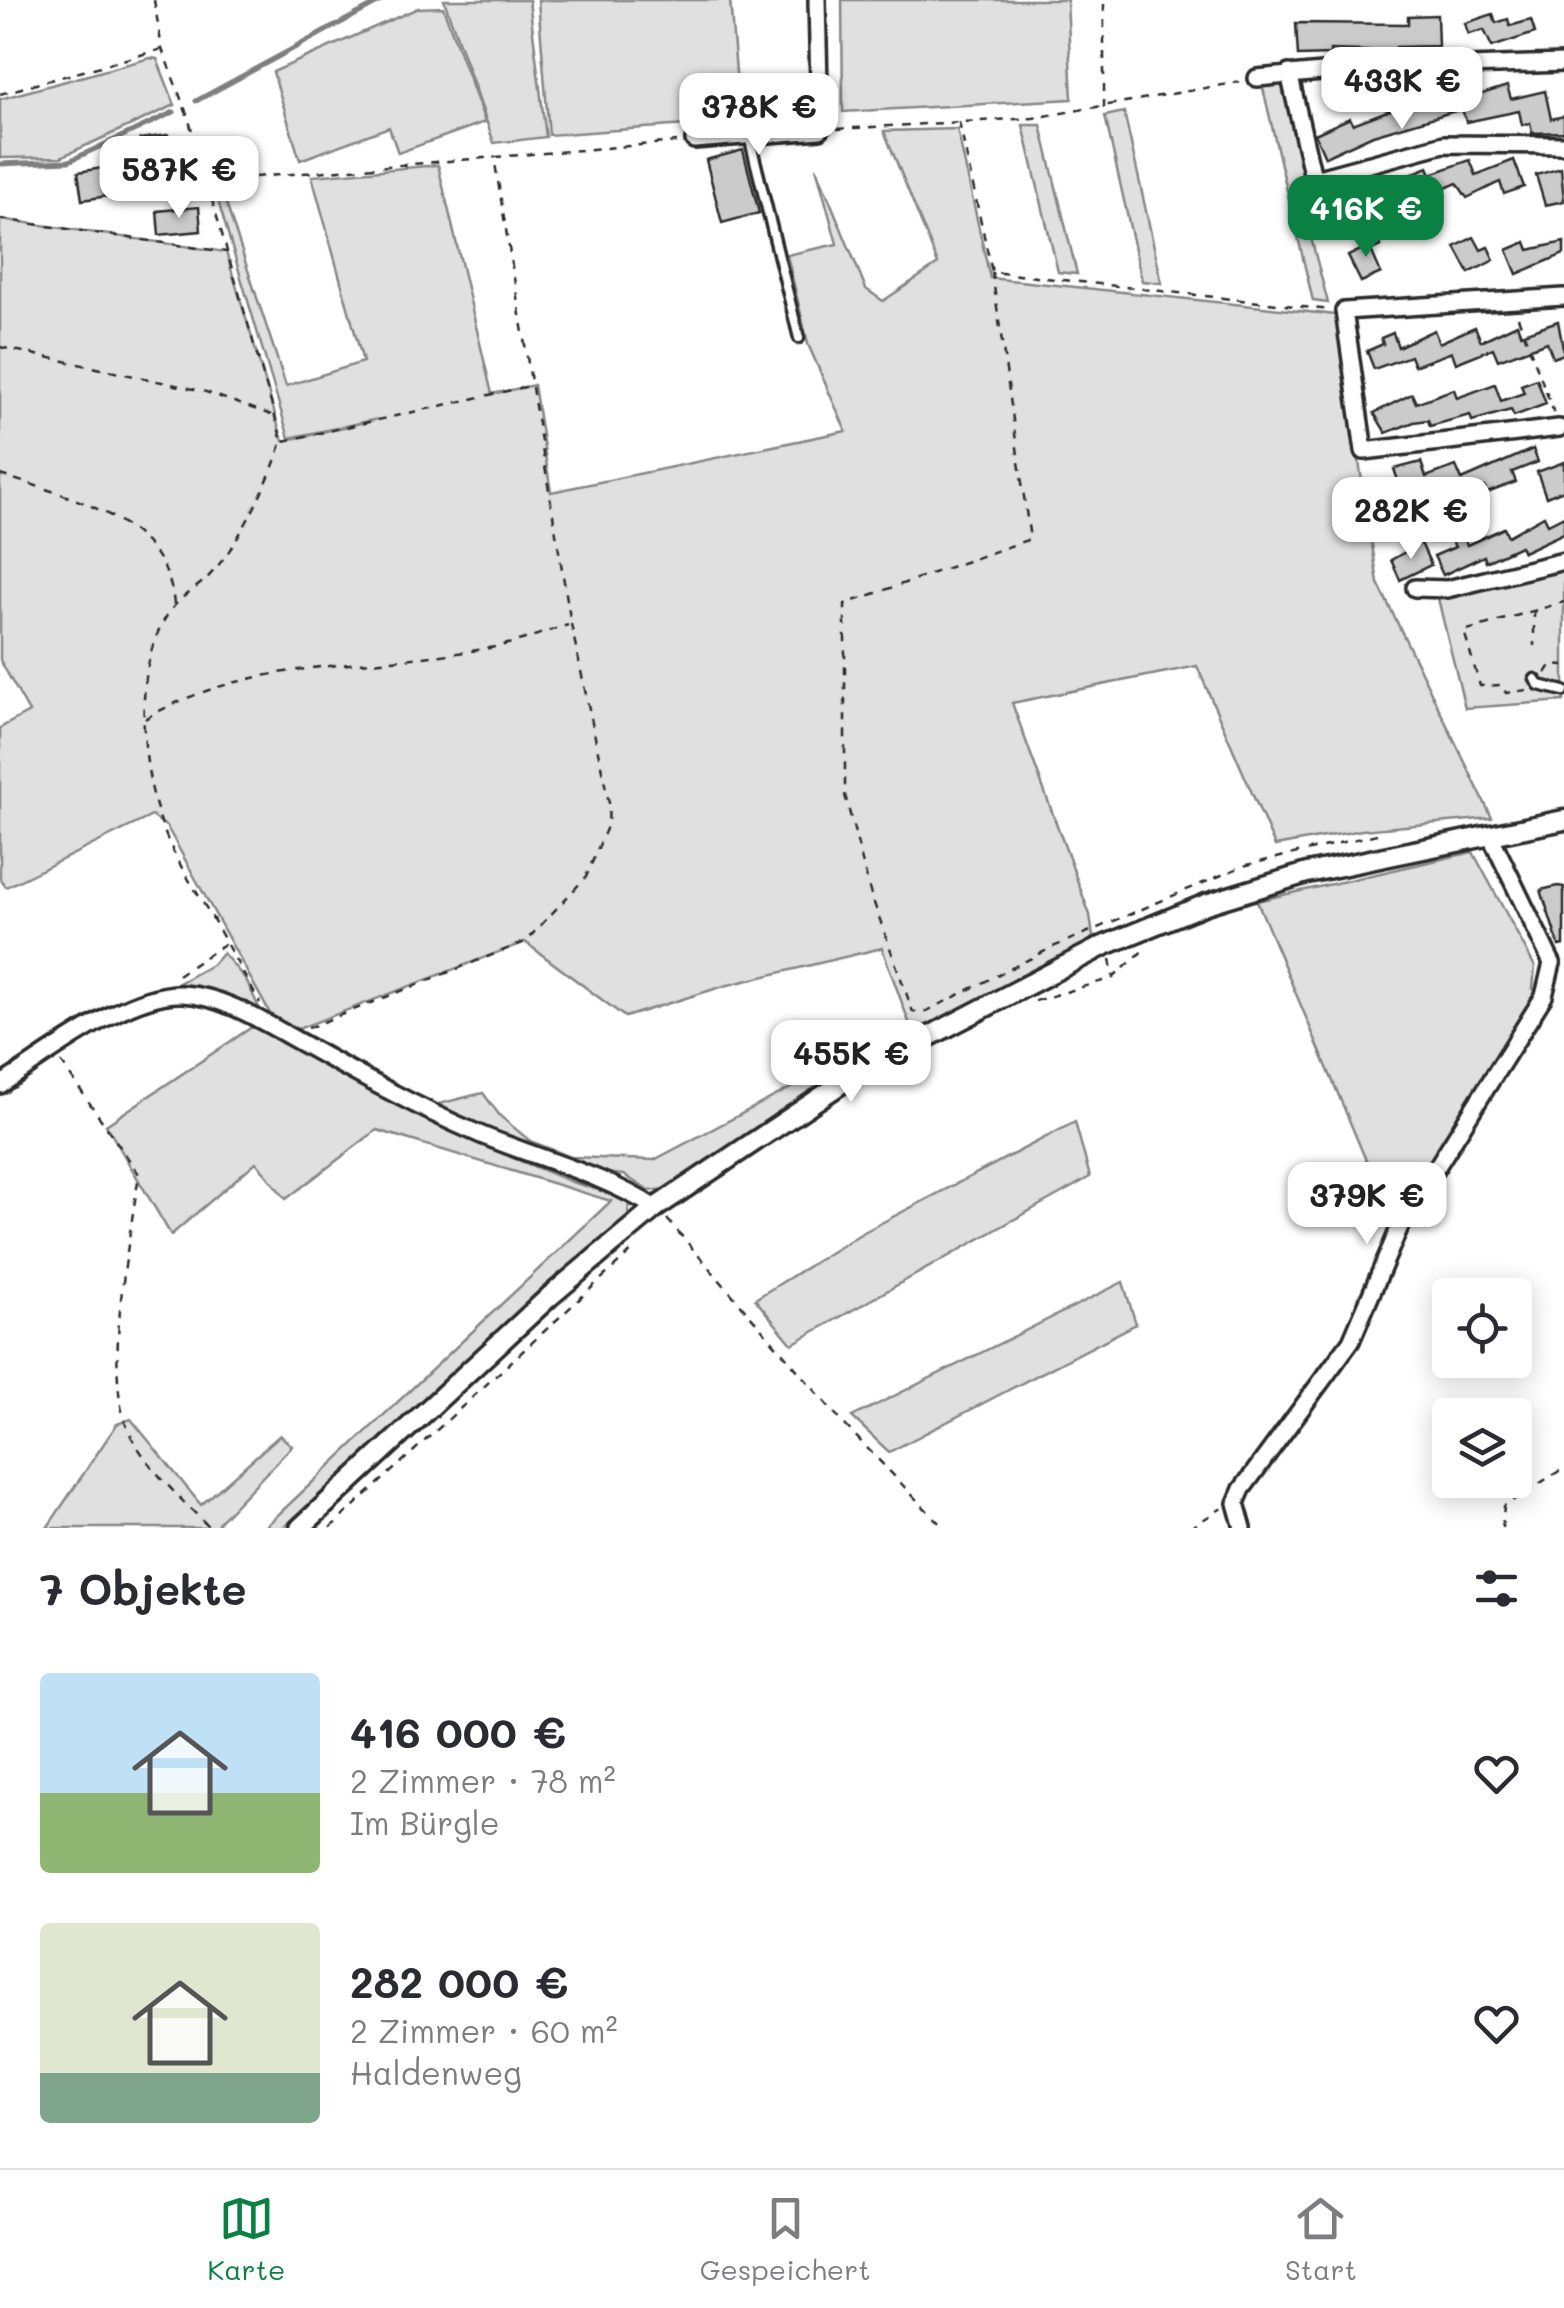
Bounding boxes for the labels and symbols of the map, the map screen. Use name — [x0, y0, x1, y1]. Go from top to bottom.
pin: 433K € — [1321, 47, 1483, 132]
pin: 378K € — [678, 73, 840, 158]
pin: 587K € — [98, 136, 260, 221]
pin: 416K € — [1285, 175, 1447, 260]
pin: 282K € — [1330, 477, 1492, 562]
pin: 455K € — [770, 1020, 932, 1105]
pin: 379K € — [1286, 1162, 1448, 1247]

